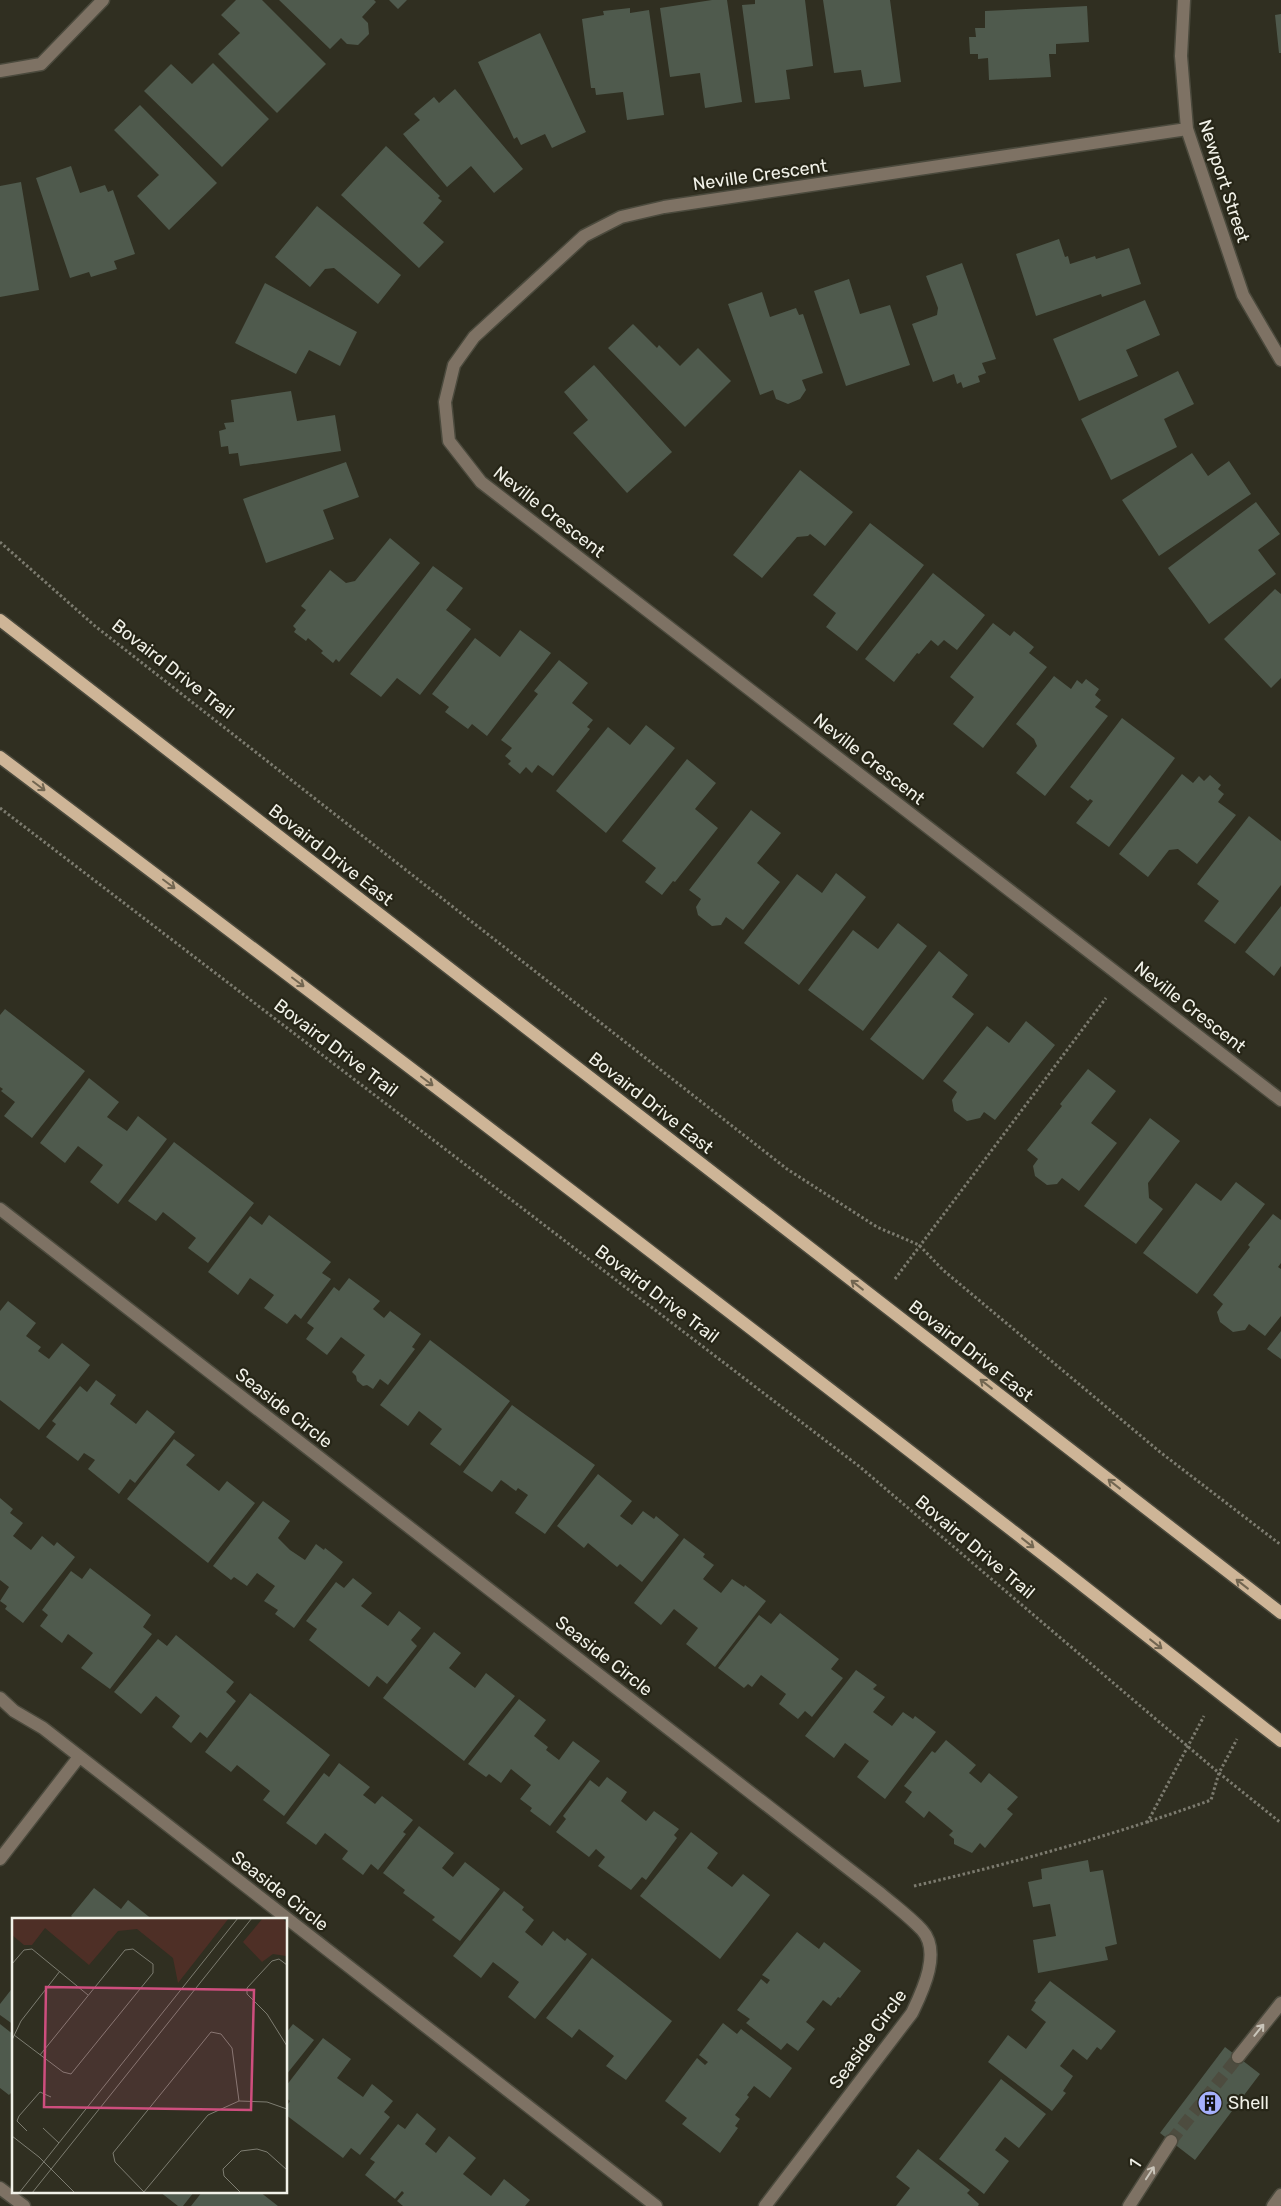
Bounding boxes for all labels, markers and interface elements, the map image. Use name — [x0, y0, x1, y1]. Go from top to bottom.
street label: Newport Street — [1194, 117, 1254, 245]
street label: Neville Crescent — [691, 155, 829, 195]
street label: Neville Crescent — [489, 462, 609, 562]
street label: Bovaird Drive Trail — [107, 614, 239, 724]
street label: Neville Crescent — [809, 709, 929, 809]
one-way arrow — [32, 781, 45, 792]
street label: Bovaird Drive East — [264, 799, 398, 911]
one-way arrow — [162, 879, 175, 890]
street label: Neville Crescent — [1130, 957, 1250, 1057]
one-way arrow — [291, 977, 304, 988]
street label: Bovaird Drive Trail — [270, 994, 402, 1102]
street label: Bovaird Drive East — [584, 1047, 718, 1159]
one-way arrow — [420, 1076, 434, 1086]
street label: Bovaird Drive Trail — [591, 1240, 723, 1348]
one-way arrow — [850, 1280, 864, 1290]
street label: Bovaird Drive East — [904, 1295, 1038, 1407]
street label: Seaside Circle — [231, 1363, 337, 1453]
one-way arrow — [979, 1379, 992, 1390]
one-way arrow — [1107, 1479, 1121, 1489]
street label: Bovaird Drive Trail — [911, 1491, 1039, 1603]
one-way arrow — [1021, 1538, 1034, 1549]
one-way arrow — [1236, 1578, 1249, 1589]
street label: Seaside Circle — [551, 1611, 657, 1701]
one-way arrow — [1149, 1639, 1162, 1650]
street label: Seaside Circle — [227, 1846, 333, 1936]
inset map — [12, 1918, 288, 2194]
street label: Seaside Circle — [825, 1985, 911, 2093]
one-way arrow — [1254, 2024, 1265, 2037]
building icon: Shell — [1197, 2090, 1223, 2116]
place label: Shell — [1228, 2092, 1269, 2114]
street label: 1 — [1124, 2155, 1146, 2173]
one-way arrow — [1145, 2167, 1155, 2181]

